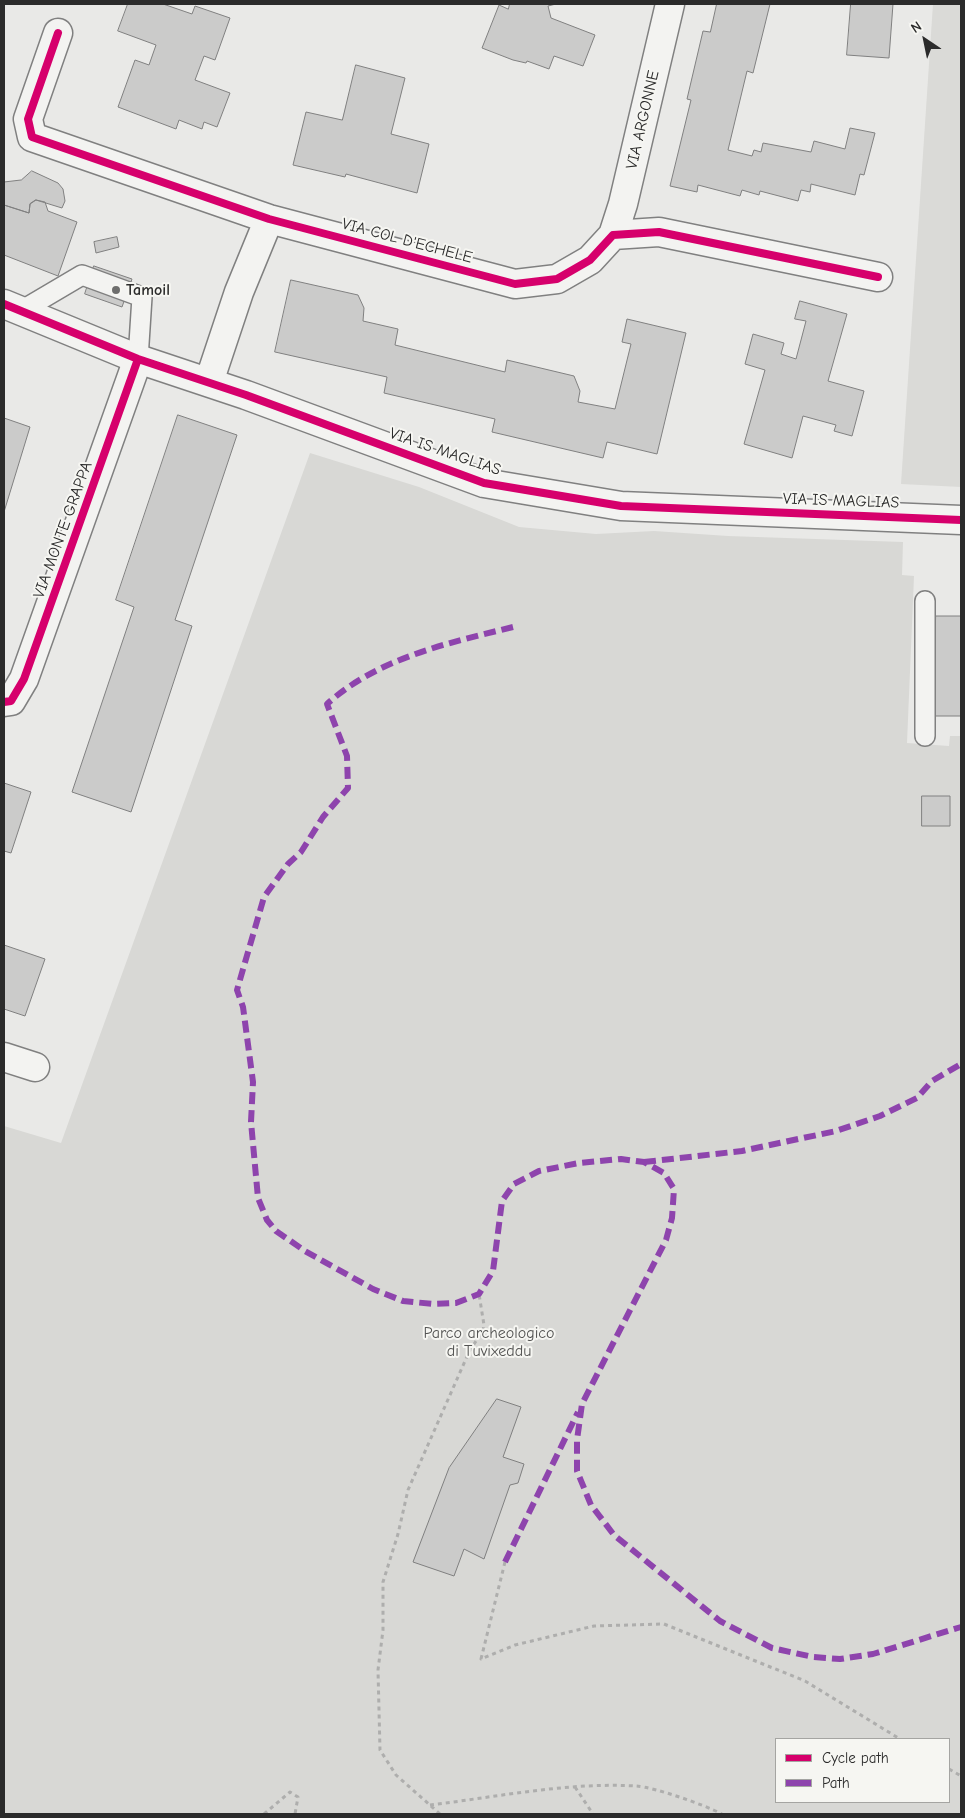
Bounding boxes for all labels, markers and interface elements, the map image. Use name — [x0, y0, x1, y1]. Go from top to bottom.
north arrow — [900, 15, 950, 65]
text: N — [908, 18, 925, 37]
street label: VIA ARGONNE — [622, 69, 664, 171]
street label: VIA COL D'ECHELE — [340, 214, 474, 268]
place label: Tamoil — [126, 280, 170, 300]
marker: Tamoil — [110, 284, 122, 296]
street label: VIA IS MAGLIAS — [387, 424, 503, 480]
street label: VIA MONTE GRAPPA — [29, 459, 97, 601]
street label: VIA IS MAGLIAS — [782, 489, 900, 513]
park label: Parco archeologico di Tuvixeddu — [423, 1323, 555, 1361]
legend — [775, 1738, 950, 1803]
text: Cycle path — [822, 1749, 889, 1767]
text: Path — [822, 1774, 850, 1792]

